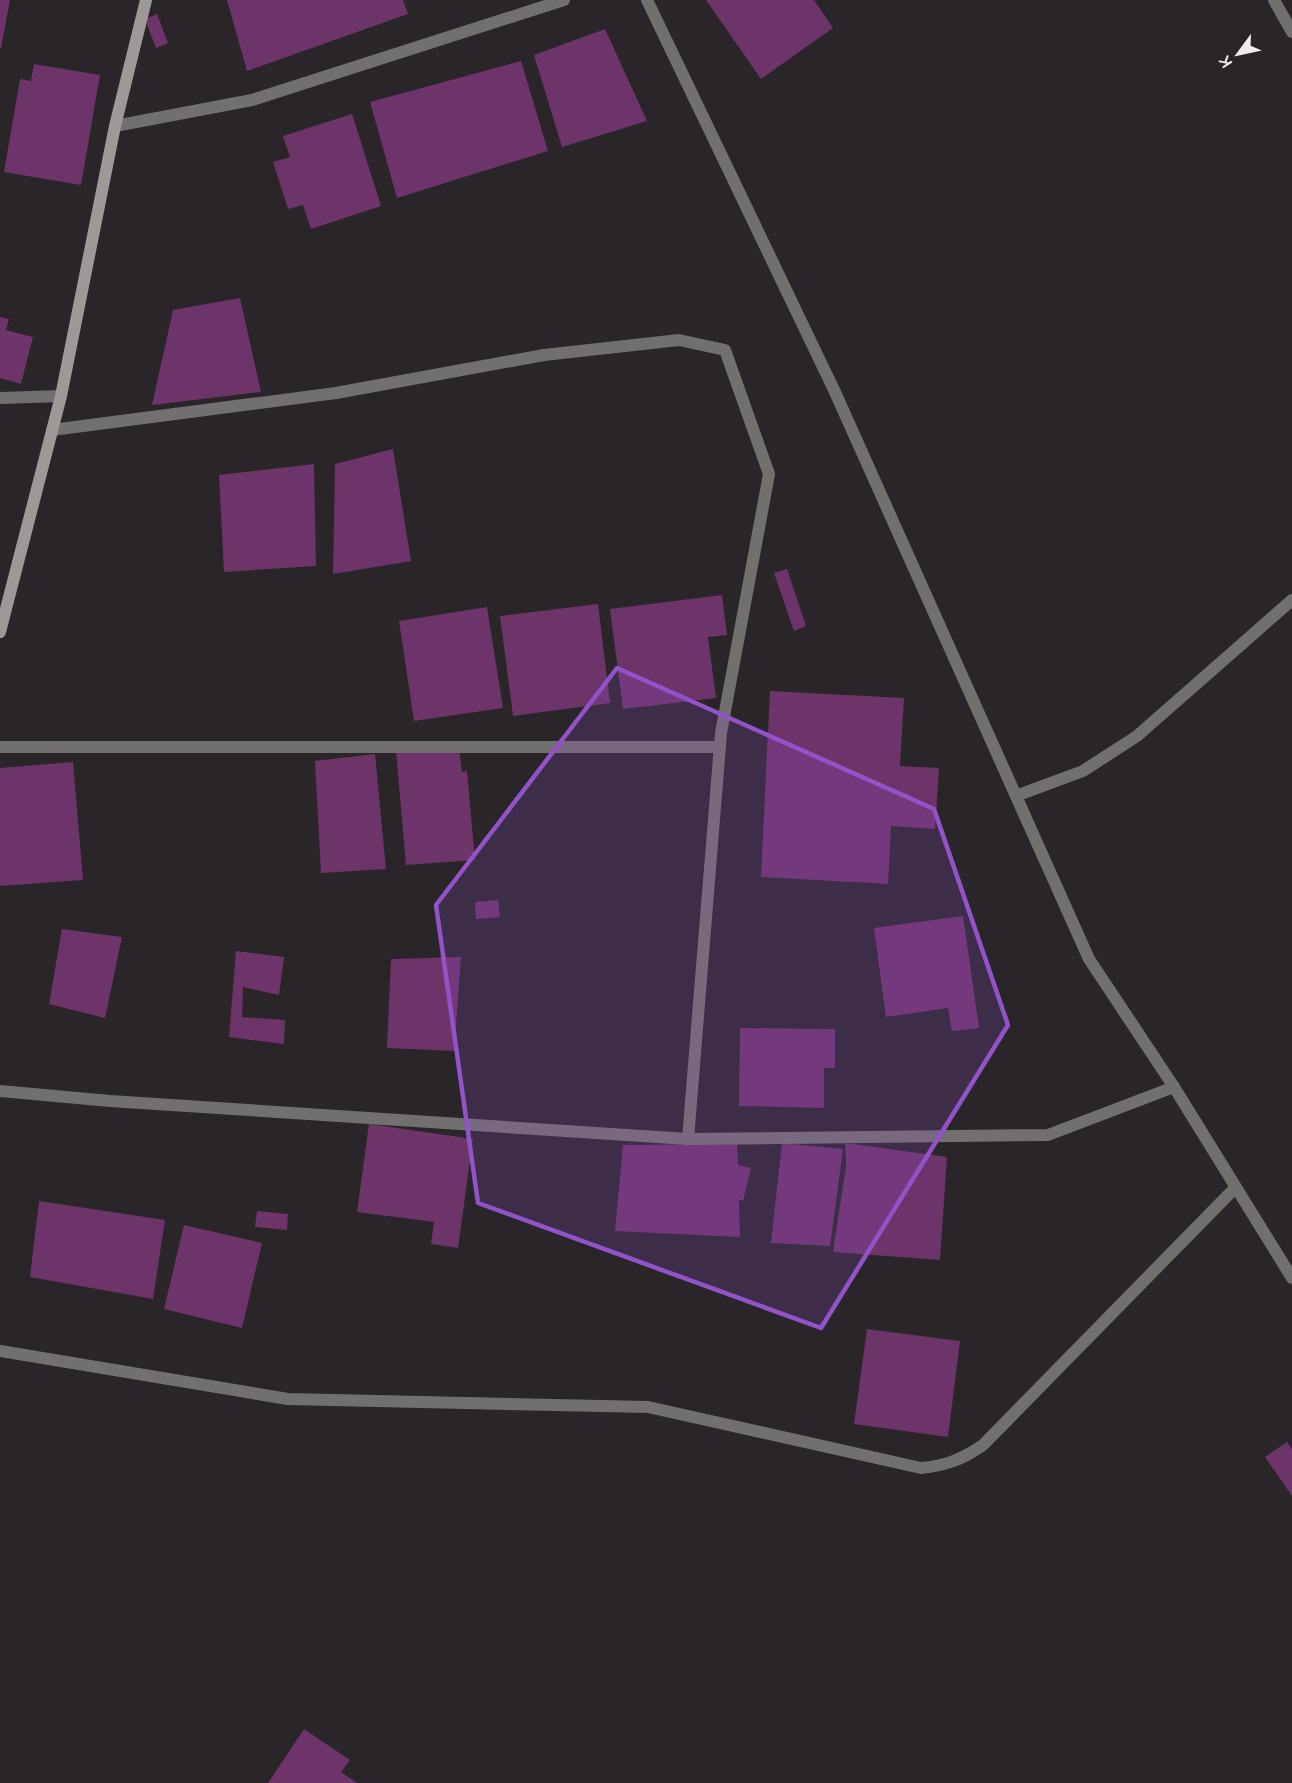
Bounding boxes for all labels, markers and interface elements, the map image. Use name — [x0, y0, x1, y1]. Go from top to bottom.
north arrow — [1208, 24, 1268, 84]
text: K — [1214, 52, 1237, 72]

